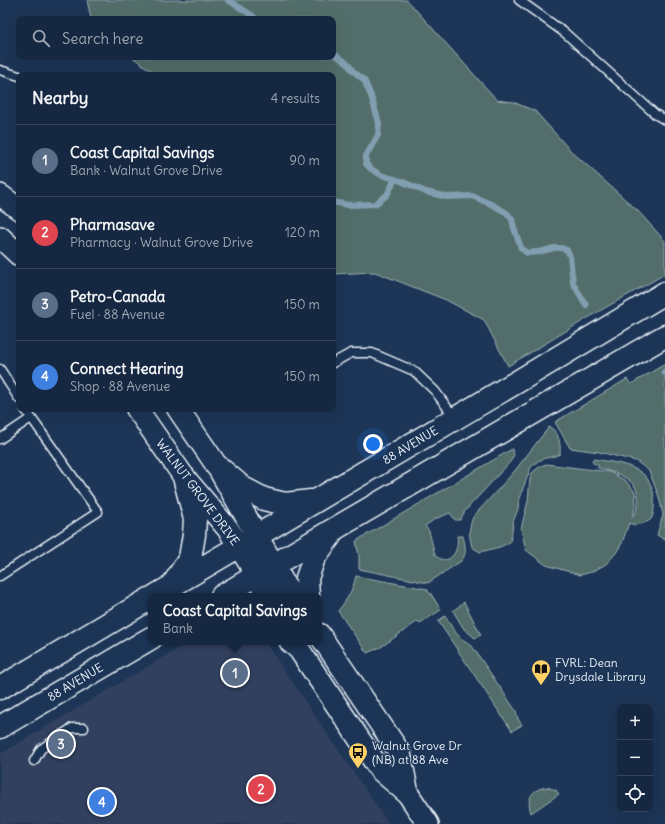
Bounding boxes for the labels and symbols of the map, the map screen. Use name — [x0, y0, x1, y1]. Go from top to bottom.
street label: 88 AVENUE — [380, 423, 440, 467]
your location — [363, 434, 383, 454]
street label: WALNUT GROVE DRIVE — [153, 436, 243, 548]
place label: FVRL: Dean Drysdale Library — [555, 655, 646, 684]
pin: 1 — [222, 658, 248, 688]
library icon: FVRL: Dean Drysdale Library — [530, 658, 552, 686]
street label: 88 AVENUE — [45, 660, 105, 704]
pin: 3 — [48, 729, 74, 759]
place label: Walnut Grove Dr (NB) at 88 Ave — [372, 738, 462, 767]
bus stop icon: Walnut Grove Dr (NB) at 88 Ave — [347, 741, 369, 769]
pin: 2 — [248, 774, 274, 804]
pin: 4 — [89, 787, 115, 817]

